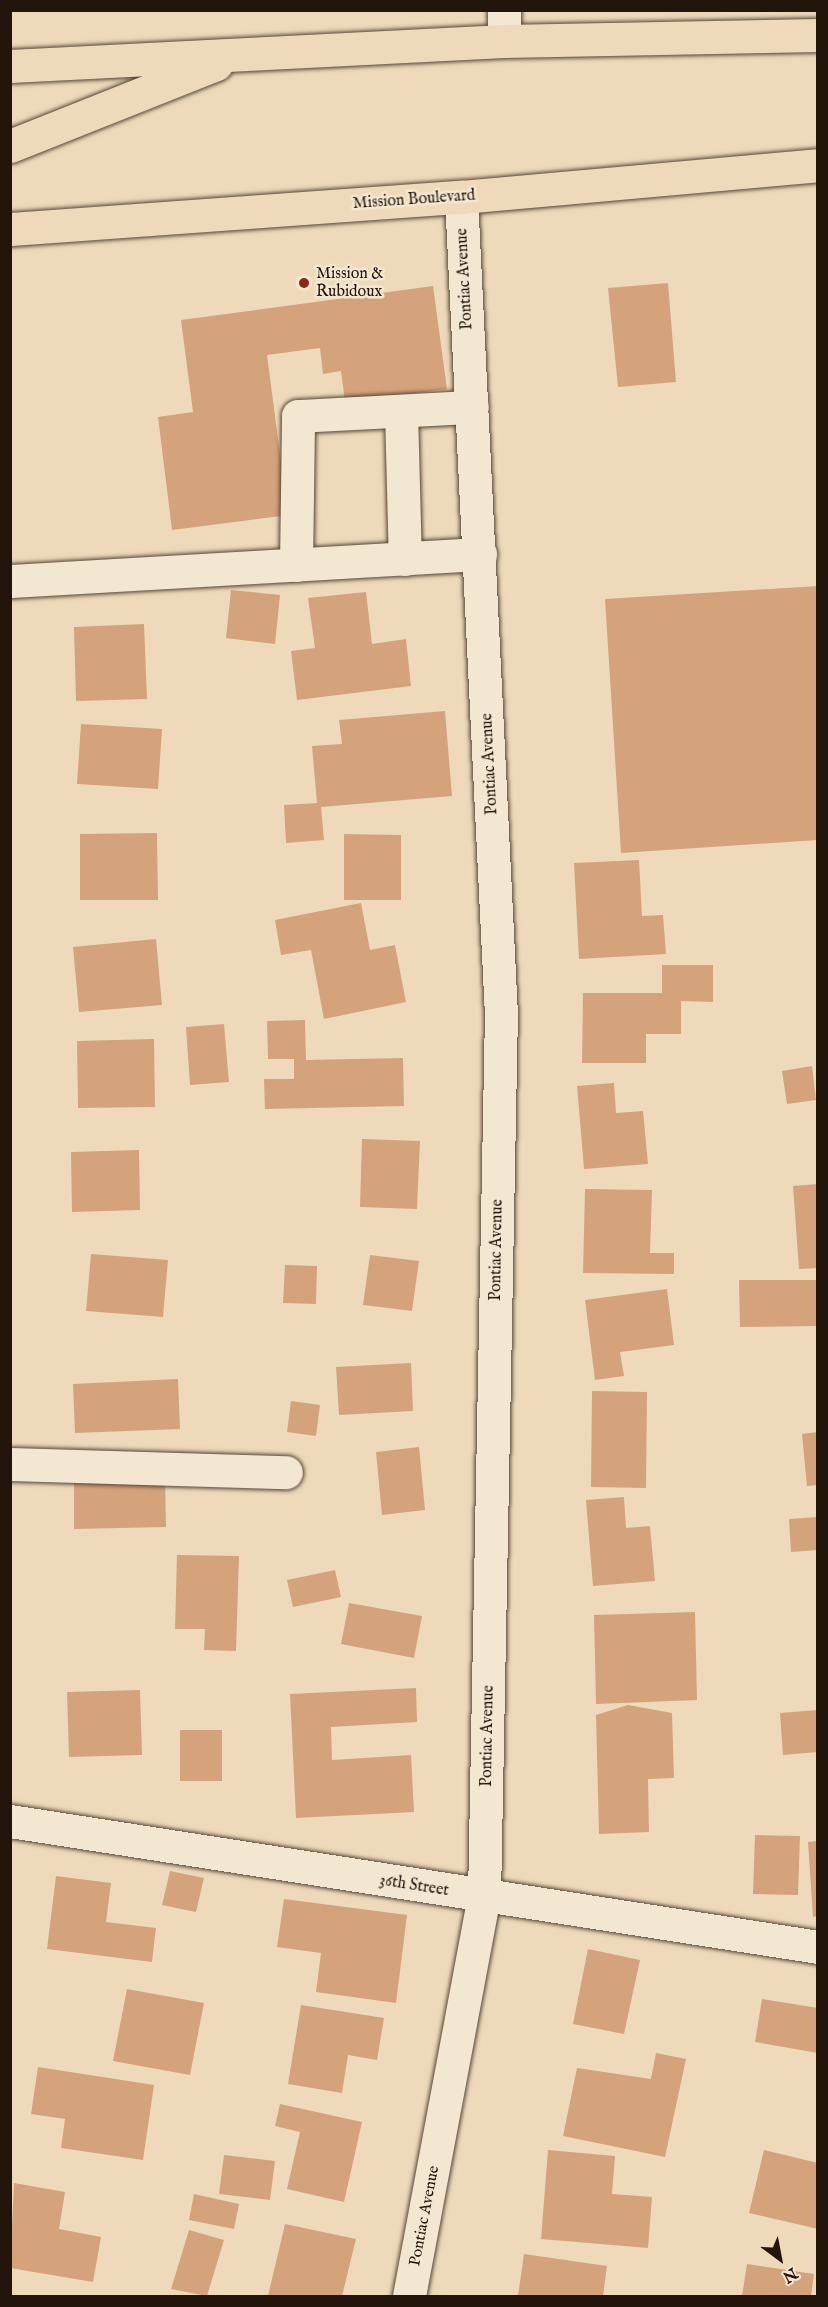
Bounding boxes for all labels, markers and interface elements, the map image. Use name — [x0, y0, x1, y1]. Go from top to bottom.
street label: Mission Boulevard — [352, 186, 476, 214]
street label: Pontiac Avenue — [453, 228, 477, 330]
place label: Mission & Rubidoux — [316, 264, 383, 302]
marker: Mission & Rubidoux — [297, 276, 311, 290]
street label: Pontiac Avenue — [478, 713, 502, 815]
street label: Pontiac Avenue — [487, 1199, 507, 1301]
street label: Pontiac Avenue — [478, 1685, 498, 1787]
street label: 36th Street — [378, 1871, 450, 1901]
street label: Pontiac Avenue — [406, 2164, 444, 2268]
north arrow — [750, 2229, 810, 2289]
text: N — [778, 2262, 801, 2286]

